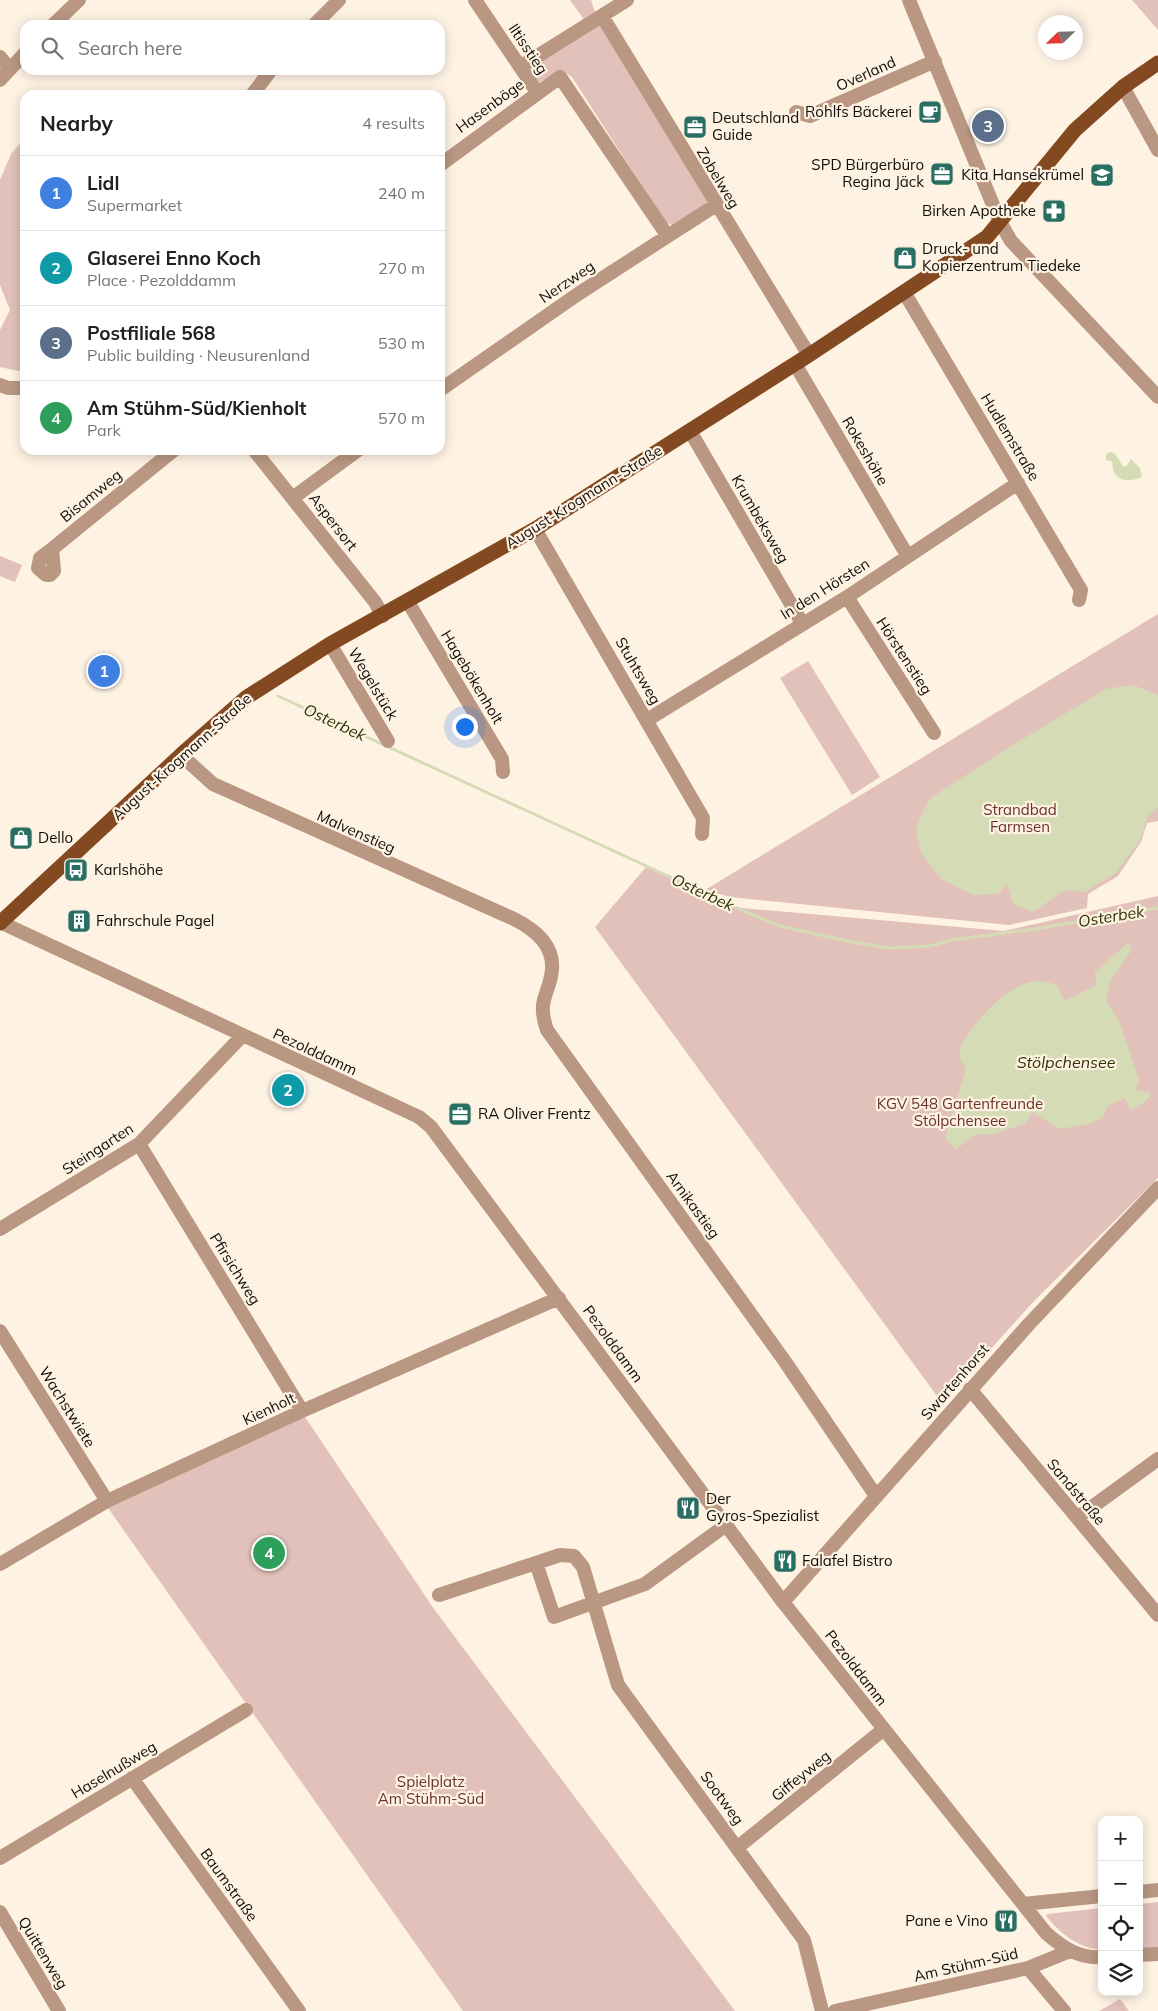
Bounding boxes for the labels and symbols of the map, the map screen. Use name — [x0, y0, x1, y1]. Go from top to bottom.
north arrow — [1038, 15, 1083, 60]
street label: Iltisstieg — [505, 20, 552, 78]
street label: Overland — [833, 52, 899, 95]
street label: Hasenböge — [452, 74, 528, 137]
cafe icon: Rohlfs Bäckerei — [917, 99, 943, 125]
place label: Rohlfs Bäckerei — [805, 102, 912, 121]
pin: 3 — [972, 107, 1004, 145]
place label: Deutschland Guide — [712, 108, 799, 144]
office icon: Deutschland Guide — [682, 114, 708, 140]
street label: Zobelweg — [693, 144, 744, 212]
place label: SPD Bürgerbüro Regina Jäck — [811, 155, 924, 191]
office icon: SPD Bürgerbüro Regina Jäck — [929, 161, 955, 187]
school or university icon: Kita Hansekrümel — [1089, 162, 1115, 188]
place label: Kita Hansekrümel — [961, 165, 1084, 184]
pharmacy icon: Birken Apotheke — [1041, 198, 1067, 224]
place label: Birken Apotheke — [922, 201, 1036, 220]
place label: Druck- und Kopierzentrum Tiedeke — [922, 239, 1081, 275]
shop icon: Druck- und Kopierzentrum Tiedeke — [892, 245, 918, 271]
street label: Nerzweg — [535, 256, 598, 307]
street label: Hudlemstraße — [977, 390, 1044, 484]
street label: Rokeshöhe — [838, 413, 893, 489]
street label: August-Krogmann-Straße — [502, 441, 666, 553]
street label: Bisamweg — [56, 465, 125, 526]
street label: Krumbeksweg — [727, 471, 793, 566]
street label: Aspersort — [305, 489, 362, 554]
street label: In den Hörsten — [777, 554, 873, 623]
street label: Hörstenstieg — [872, 614, 936, 698]
street label: Hagebökenholt — [437, 626, 508, 727]
street label: Stuhtsweg — [612, 634, 665, 708]
street label: Wegelstück — [344, 644, 403, 724]
pin: 1 — [88, 652, 120, 690]
street label: August-Krogmann-Straße — [108, 689, 255, 824]
water label: Osterbek — [301, 699, 370, 745]
your location — [452, 714, 478, 740]
park label: Strandbad Farmsen — [983, 800, 1057, 836]
street label: Malvenstieg — [314, 806, 398, 857]
shop icon: Dello — [8, 825, 34, 851]
place label: Dello — [38, 828, 73, 847]
bus stop icon: Karlshöhe — [63, 857, 89, 883]
place label: Karlshöhe — [94, 860, 163, 879]
water label: Osterbek — [669, 869, 738, 915]
water label: Osterbek — [1076, 901, 1146, 931]
building icon: Fahrschule Pagel — [66, 908, 92, 934]
place label: Fahrschule Pagel — [96, 911, 214, 930]
street label: Pezolddamm — [270, 1024, 360, 1079]
water label: Stölpchensee — [1017, 1052, 1116, 1072]
pin: 2 — [272, 1071, 304, 1109]
park label: KGV 548 Gartenfreunde Stölpchensee — [877, 1094, 1043, 1130]
office icon: RA Oliver Frentz — [447, 1101, 473, 1127]
place label: RA Oliver Frentz — [478, 1104, 591, 1123]
street label: Steingarten — [59, 1119, 137, 1179]
street label: Arnikastieg — [663, 1167, 724, 1242]
street label: Pfirsichweg — [206, 1229, 265, 1308]
street label: Pezolddamm — [579, 1301, 648, 1386]
street label: Swartenhorst — [916, 1340, 993, 1424]
street label: Wachstwiete — [35, 1363, 100, 1451]
street label: Kienholt — [239, 1388, 298, 1429]
street label: Sandstraße — [1043, 1455, 1110, 1529]
place label: Der Gyros-Spezialist — [706, 1489, 819, 1525]
restaurant icon: Der Gyros-Spezialist — [675, 1495, 701, 1521]
pin: 4 — [253, 1534, 285, 1572]
restaurant icon: Falafel Bistro — [772, 1548, 798, 1574]
place label: Falafel Bistro — [802, 1551, 893, 1570]
street label: Pezolddamm — [821, 1626, 892, 1709]
street label: Haselnußweg — [68, 1737, 160, 1803]
street label: Giffeyweg — [767, 1746, 834, 1805]
street label: Sootweg — [697, 1767, 748, 1828]
park label: Spielplatz Am Stühm-Süd — [378, 1772, 484, 1808]
street label: Baumstraße — [197, 1844, 262, 1925]
restaurant icon: Pane e Vino — [993, 1908, 1019, 1934]
place label: Pane e Vino — [905, 1911, 988, 1930]
street label: Quittenweg — [14, 1913, 72, 1992]
street label: Am Stühm-Süd — [912, 1943, 1020, 1986]

